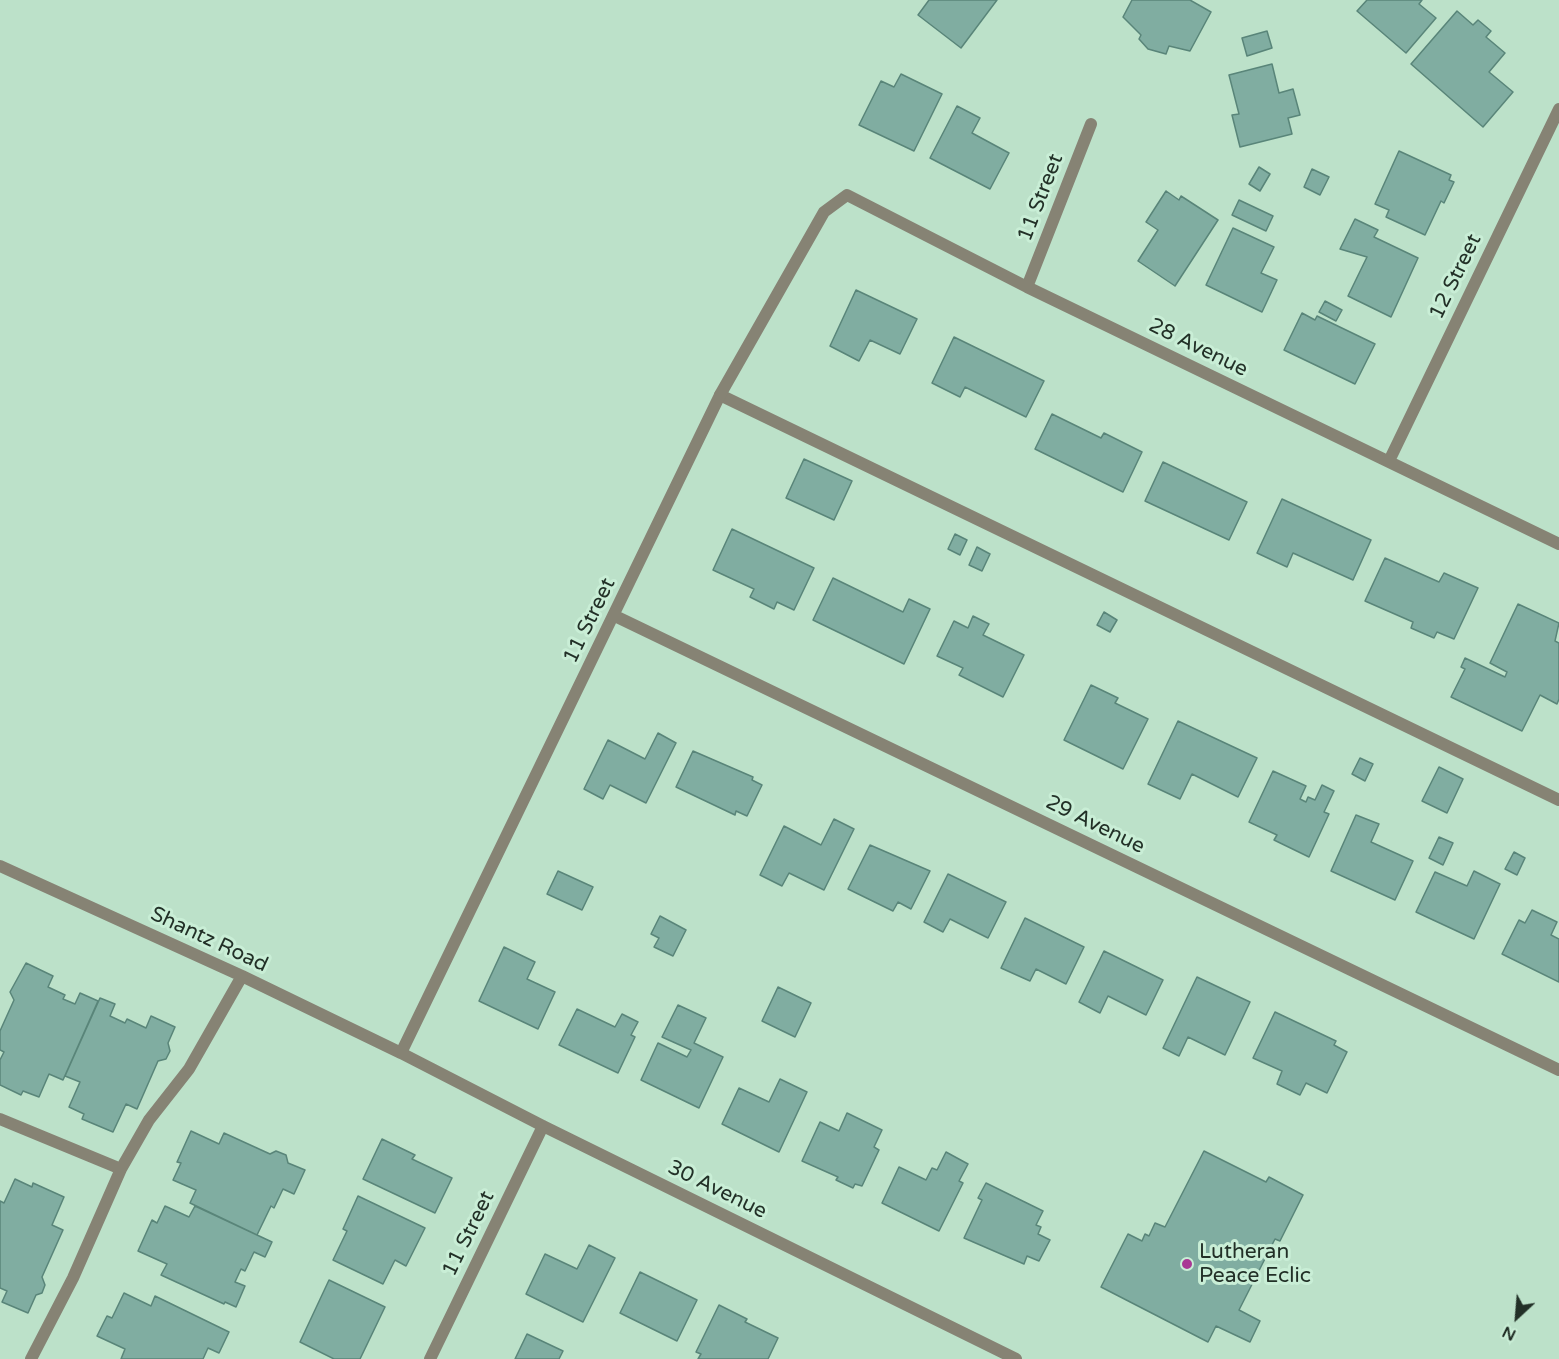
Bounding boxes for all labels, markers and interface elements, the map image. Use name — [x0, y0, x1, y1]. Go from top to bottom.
street label: 11 Street — [1013, 151, 1069, 245]
street label: 12 Street — [1425, 230, 1487, 324]
street label: 28 Avenue — [1144, 313, 1252, 383]
street label: 11 Street — [559, 574, 621, 668]
street label: 29 Avenue — [1041, 790, 1149, 860]
street label: Shantz Road — [146, 902, 272, 978]
street label: 30 Avenue — [663, 1155, 771, 1225]
street label: 11 Street — [438, 1187, 500, 1281]
place label: Lutheran Peace Eclic — [1199, 1239, 1311, 1289]
marker: Lutheran Peace Eclic — [1180, 1257, 1194, 1271]
north arrow — [1487, 1287, 1547, 1347]
text: N — [1499, 1321, 1519, 1345]

